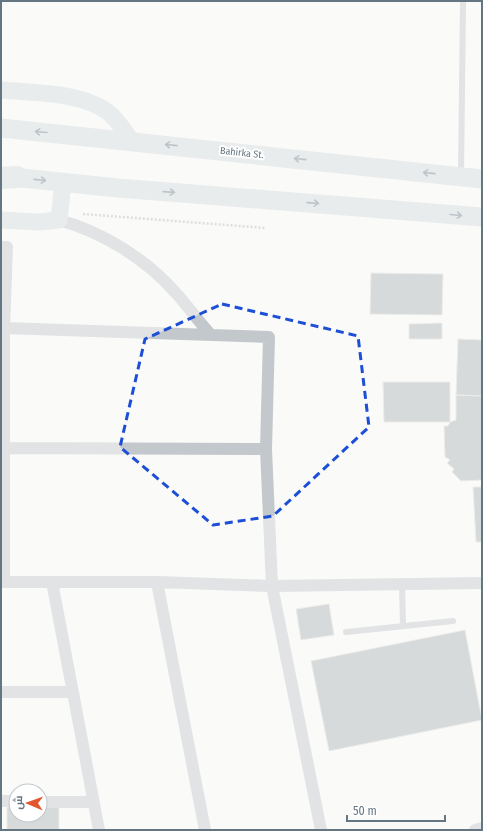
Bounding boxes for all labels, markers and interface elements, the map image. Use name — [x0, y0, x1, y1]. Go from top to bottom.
one-way arrow — [35, 128, 48, 136]
one-way arrow — [165, 141, 178, 148]
street label: Bahirka St. — [219, 145, 264, 161]
one-way arrow — [294, 155, 307, 163]
one-way arrow — [423, 169, 436, 177]
one-way arrow — [33, 176, 46, 184]
one-way arrow — [162, 189, 175, 196]
one-way arrow — [306, 200, 319, 207]
one-way arrow — [449, 211, 462, 218]
north arrow — [8, 783, 48, 823]
text: ش — [12, 795, 25, 810]
scale bar — [347, 797, 445, 823]
text: 50 m — [353, 804, 377, 818]

